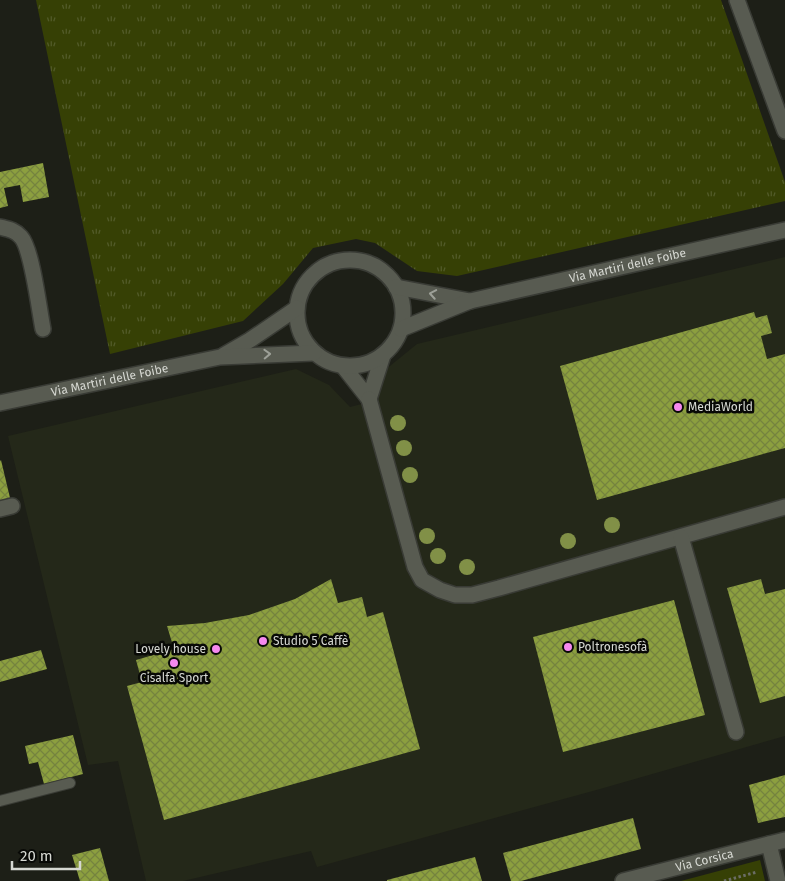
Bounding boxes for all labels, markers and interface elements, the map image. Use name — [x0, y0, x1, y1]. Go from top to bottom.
street label: Via Martiri delle Foibe — [568, 246, 687, 285]
one-way arrow — [429, 289, 438, 299]
one-way arrow — [263, 349, 271, 360]
street label: Via Martiri delle Foibe — [50, 361, 169, 399]
place label: MediaWorld — [688, 400, 753, 414]
marker: MediaWorld — [672, 401, 684, 413]
place label: Studio 5 Caffè — [273, 634, 348, 648]
marker: Studio 5 Caffè — [257, 635, 269, 647]
place label: Poltronesofà — [578, 640, 647, 654]
marker: Poltronesofà — [562, 641, 574, 653]
place label: Lovely house — [135, 642, 206, 656]
marker: Lovely house — [210, 643, 222, 655]
marker: Cisalfa Sport — [168, 657, 180, 669]
place label: Cisalfa Sport — [140, 671, 209, 685]
scale bar — [12, 838, 80, 870]
street label: Via Corsica — [674, 846, 735, 874]
text: 20 m — [20, 847, 53, 865]

